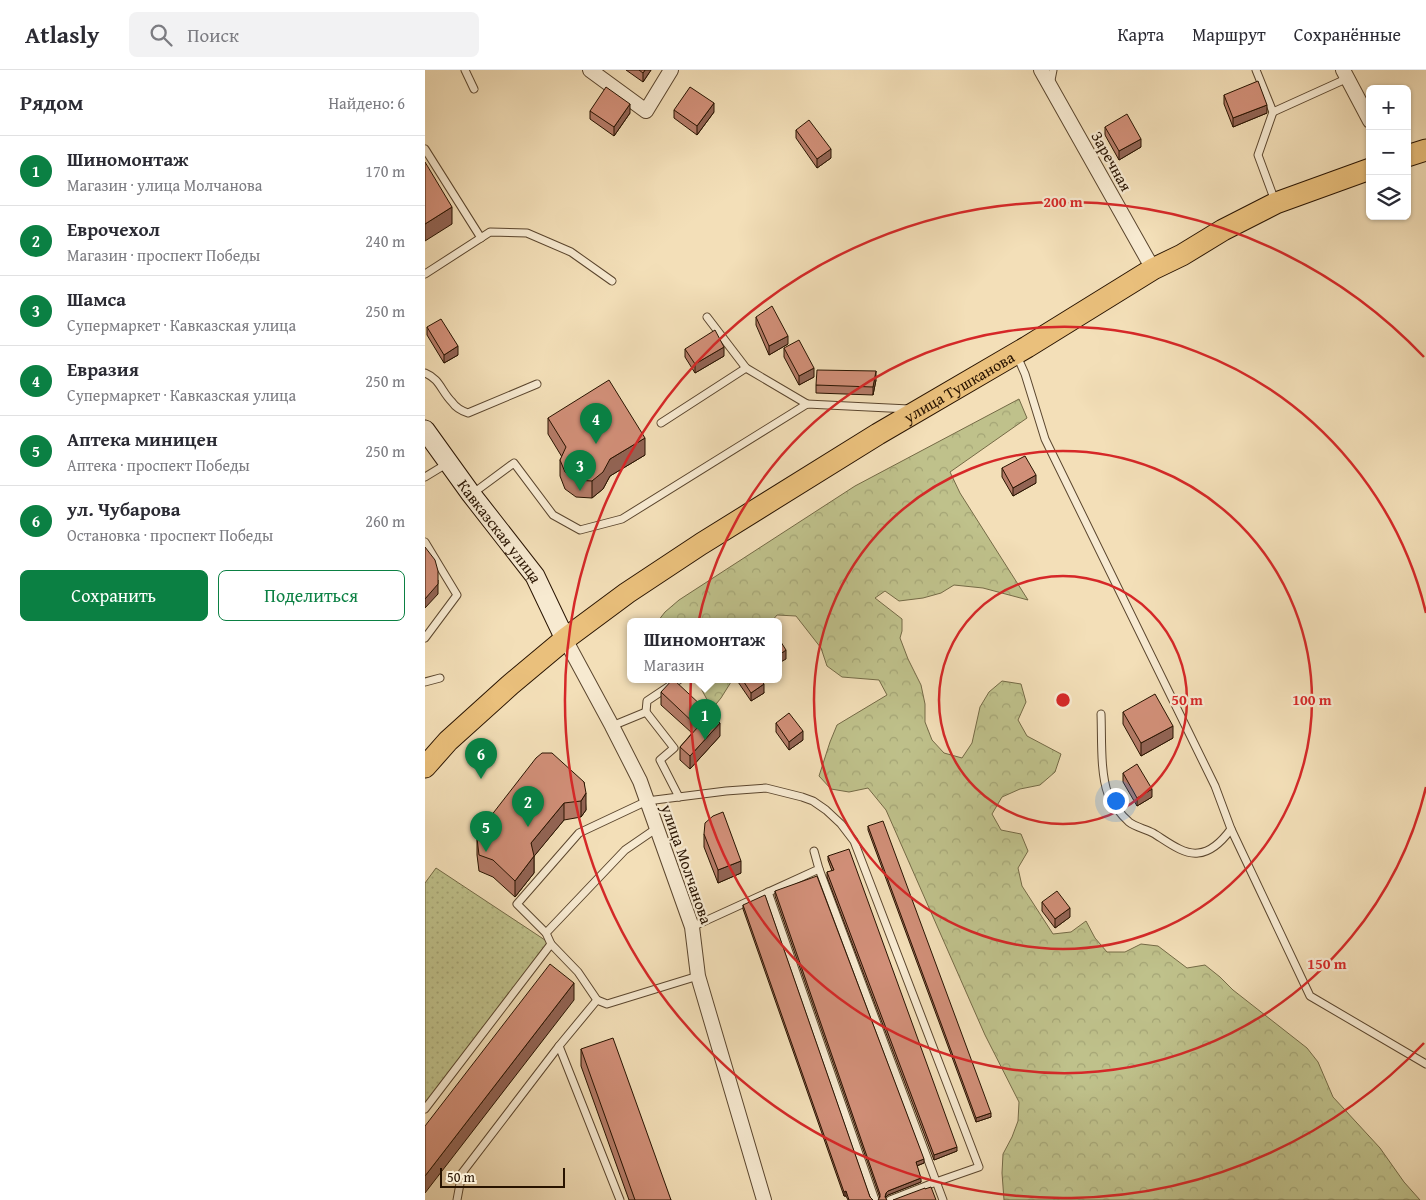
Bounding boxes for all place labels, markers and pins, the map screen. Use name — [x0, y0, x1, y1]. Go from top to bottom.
pin: 4 — [580, 403, 612, 444]
pin: 3 — [564, 450, 596, 491]
centre of rings — [1054, 691, 1072, 709]
pin: 1 — [689, 699, 721, 740]
pin: 6 — [465, 738, 497, 779]
pin: 2 — [512, 786, 544, 827]
pin: 5 — [470, 811, 502, 852]

